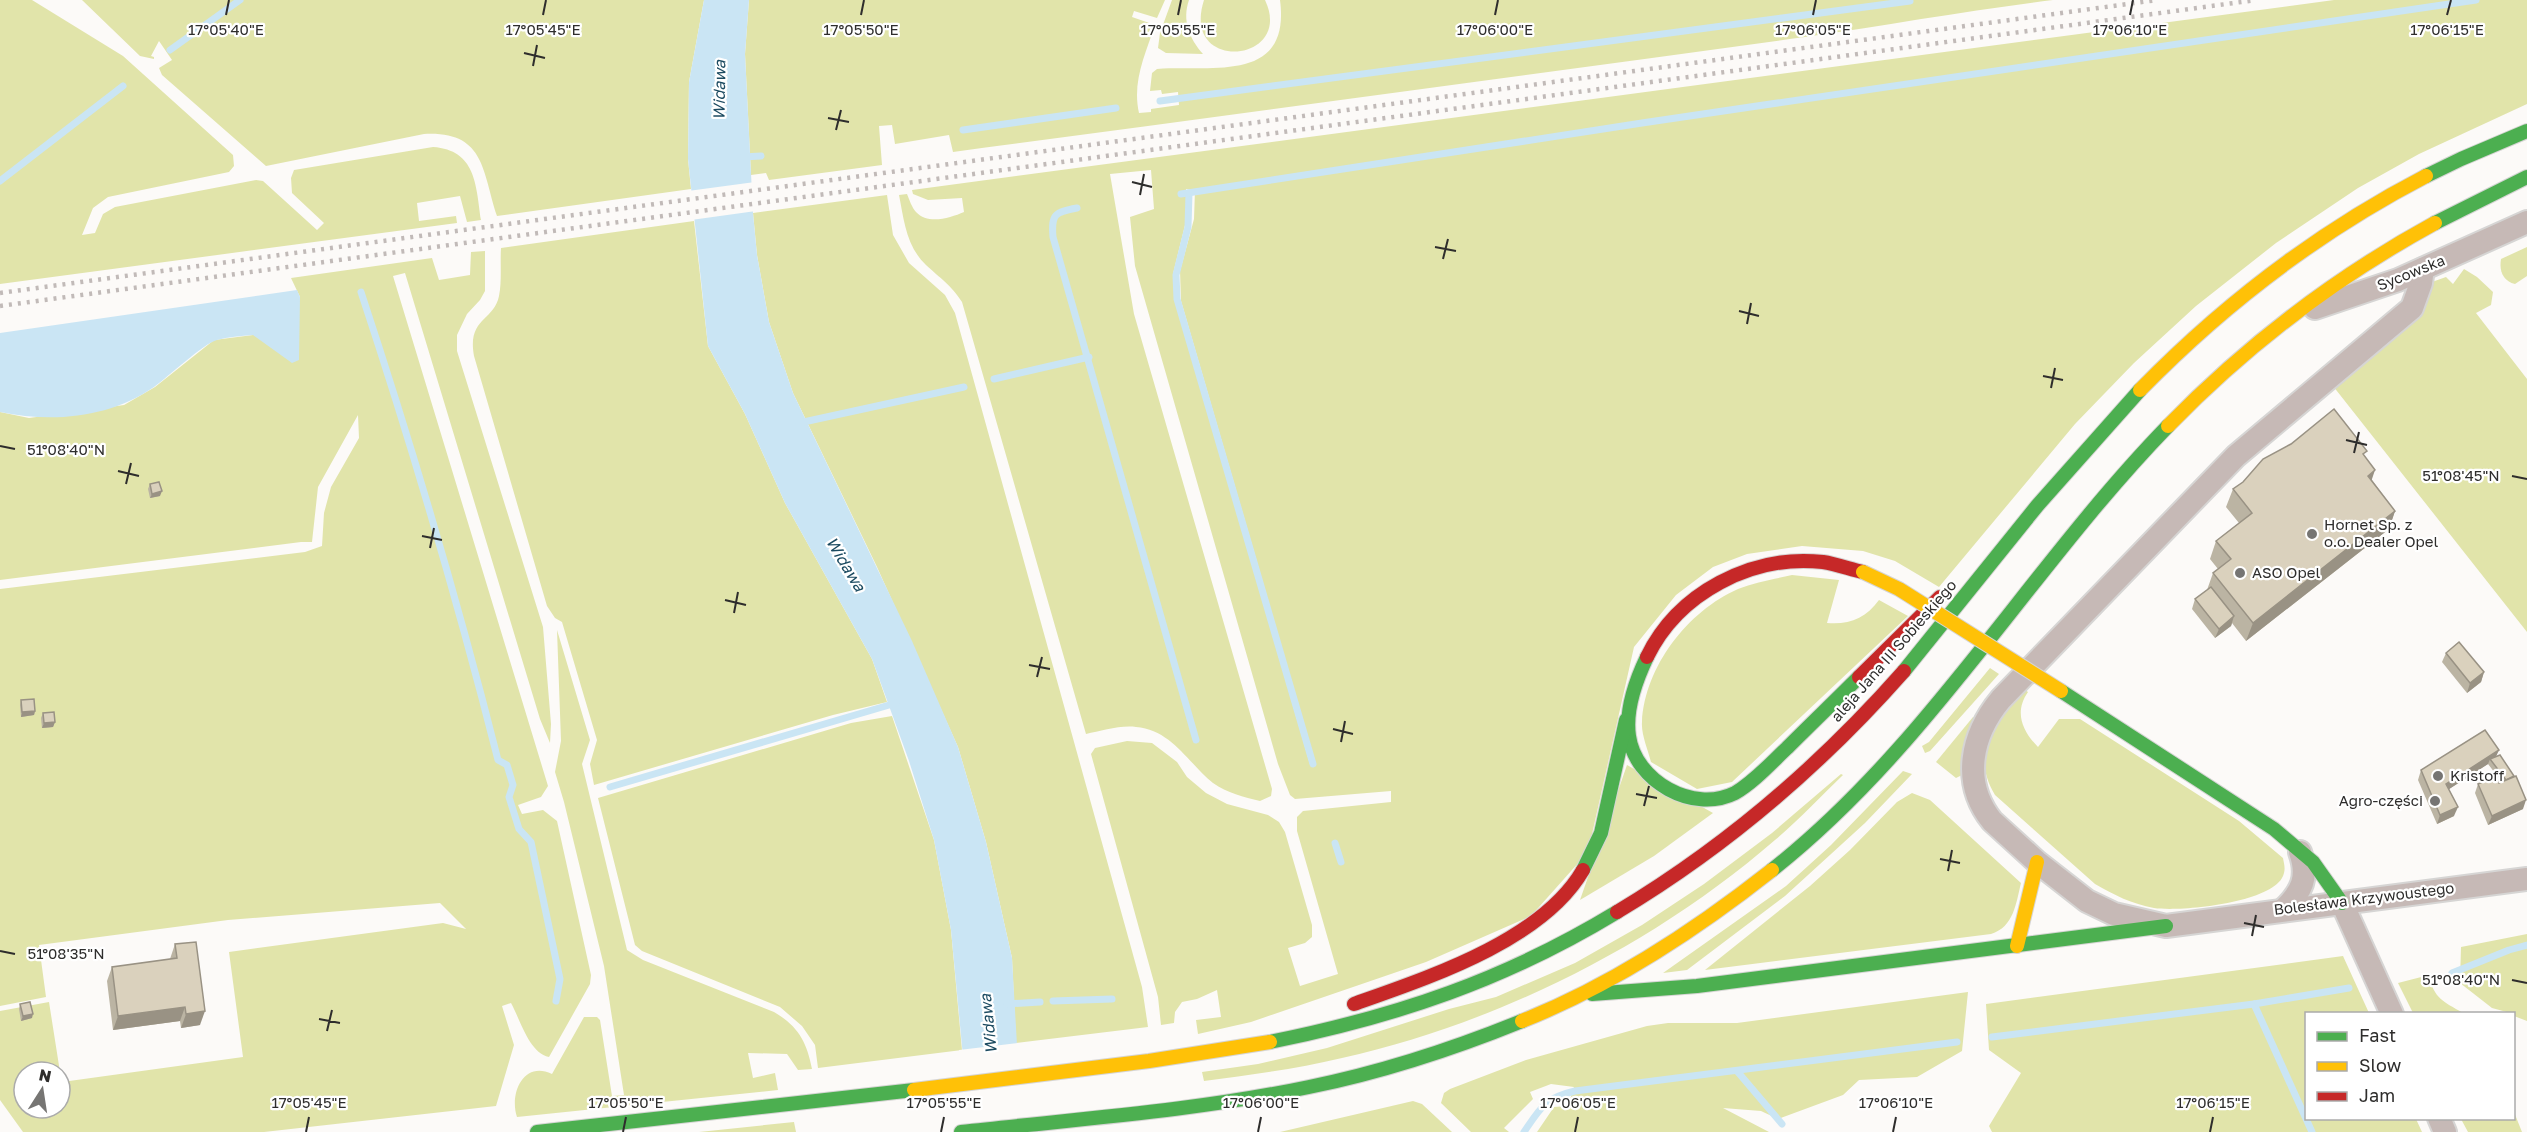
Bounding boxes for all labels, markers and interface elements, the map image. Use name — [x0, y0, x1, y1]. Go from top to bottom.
text: 17°05'40"E — [188, 20, 264, 38]
text: 17°05'45"E — [505, 20, 581, 38]
text: 17°05'50"E — [823, 20, 899, 38]
text: 17°05'55"E — [1141, 20, 1215, 38]
text: 17°06'00"E — [1457, 20, 1533, 38]
text: 17°06'05"E — [1775, 20, 1851, 38]
text: 17°06'10"E — [2093, 20, 2167, 38]
text: 17°06'15"E — [2410, 20, 2484, 38]
water label: Widawa — [708, 59, 730, 120]
street label: Sycowska — [2374, 250, 2447, 294]
text: 51°08'40"N — [27, 440, 105, 458]
text: 51°08'45"N — [2422, 466, 2500, 484]
place label: Hornet Sp. z o.o. Dealer Opel — [2324, 515, 2439, 550]
marker: Hornet Sp. z o.o. Dealer Opel — [2305, 527, 2319, 541]
water label: Widawa — [822, 533, 871, 596]
place label: ASO Opel — [2252, 563, 2320, 581]
marker: ASO Opel — [2233, 566, 2247, 580]
street label: aleja Jana III Sobieskiego — [1827, 576, 1960, 725]
place label: Kristoff — [2450, 766, 2505, 784]
marker: Kristoff — [2431, 769, 2445, 783]
place label: Agro-części — [2339, 791, 2423, 809]
marker: Agro-części — [2428, 794, 2442, 808]
street label: Bolesława Krzywoustego — [2273, 878, 2455, 918]
text: 51°08'35"N — [27, 944, 105, 962]
text: 51°08'40"N — [2422, 970, 2500, 988]
water label: Widawa — [975, 992, 1001, 1055]
legend — [2305, 1012, 2515, 1120]
text: Fast — [2359, 1024, 2396, 1046]
text: Slow — [2359, 1054, 2402, 1076]
north arrow — [12, 1060, 72, 1120]
text: N — [37, 1064, 53, 1086]
text: Jam — [2359, 1084, 2395, 1106]
text: 17°05'45"E — [271, 1093, 347, 1111]
text: 17°05'50"E — [588, 1093, 664, 1111]
text: 17°05'55"E — [907, 1093, 981, 1111]
text: 17°06'00"E — [1223, 1093, 1299, 1111]
text: 17°06'05"E — [1540, 1093, 1616, 1111]
text: 17°06'10"E — [1859, 1093, 1933, 1111]
text: 17°06'15"E — [2176, 1093, 2250, 1111]

